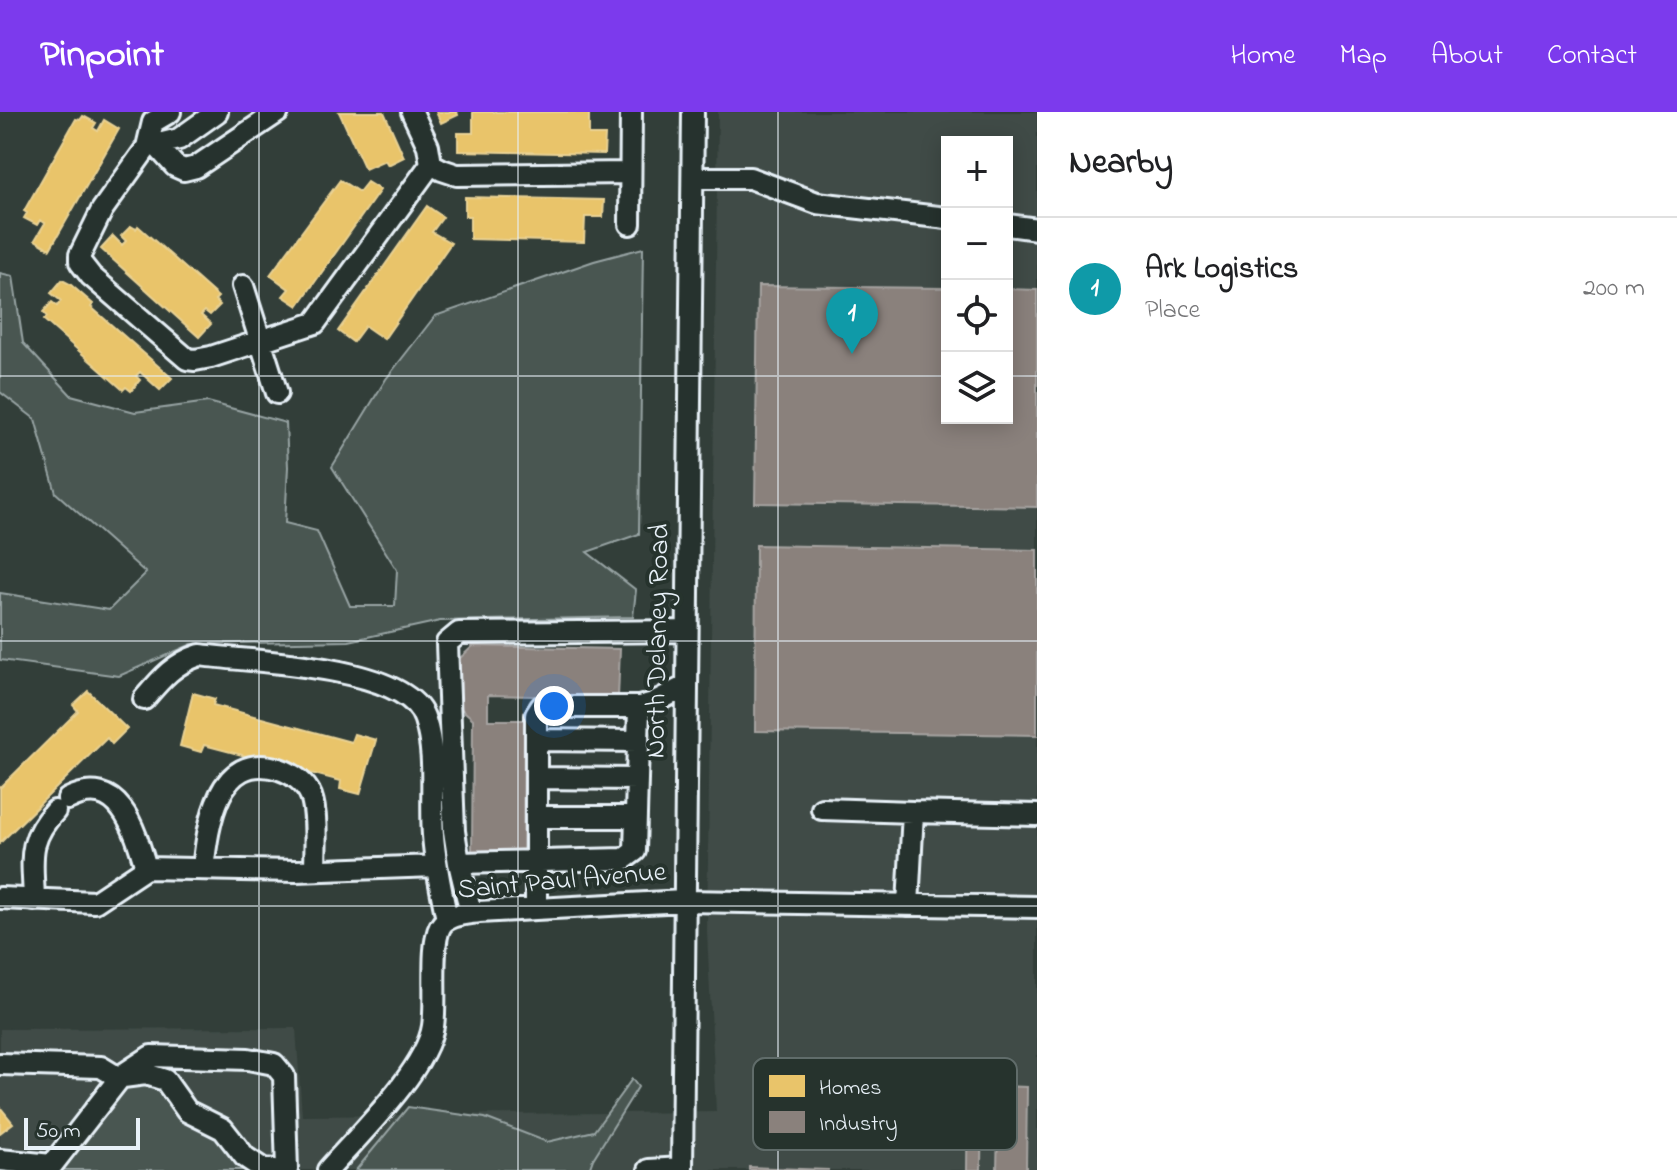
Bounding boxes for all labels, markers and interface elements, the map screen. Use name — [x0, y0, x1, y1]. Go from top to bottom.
text: Pinpoint — [40, 28, 164, 84]
text: Home — [1230, 36, 1296, 77]
text: Map — [1340, 36, 1387, 77]
text: About — [1431, 36, 1503, 77]
text: Contact — [1547, 36, 1637, 77]
map controls — [941, 136, 1013, 424]
button: + — [941, 136, 1013, 208]
text: Nearby — [1069, 139, 1173, 189]
button: − — [941, 208, 1013, 280]
text: Ark Logistics — [1145, 248, 1298, 292]
text: 1 — [1091, 270, 1099, 308]
text: 200 m — [1583, 270, 1645, 308]
button: locate — [941, 280, 1013, 352]
pin: 1 — [826, 288, 878, 354]
text: Place — [1145, 292, 1200, 330]
button: layers — [941, 352, 1013, 424]
street label: North Delaney Road — [636, 523, 682, 759]
your location — [534, 686, 574, 726]
street label: Saint Paul Avenue — [456, 852, 669, 912]
legend — [753, 1058, 1017, 1150]
text: Homes — [819, 1073, 881, 1105]
text: Industry — [819, 1109, 898, 1142]
scale bar — [24, 1114, 140, 1150]
text: 50 m — [36, 1116, 81, 1148]

